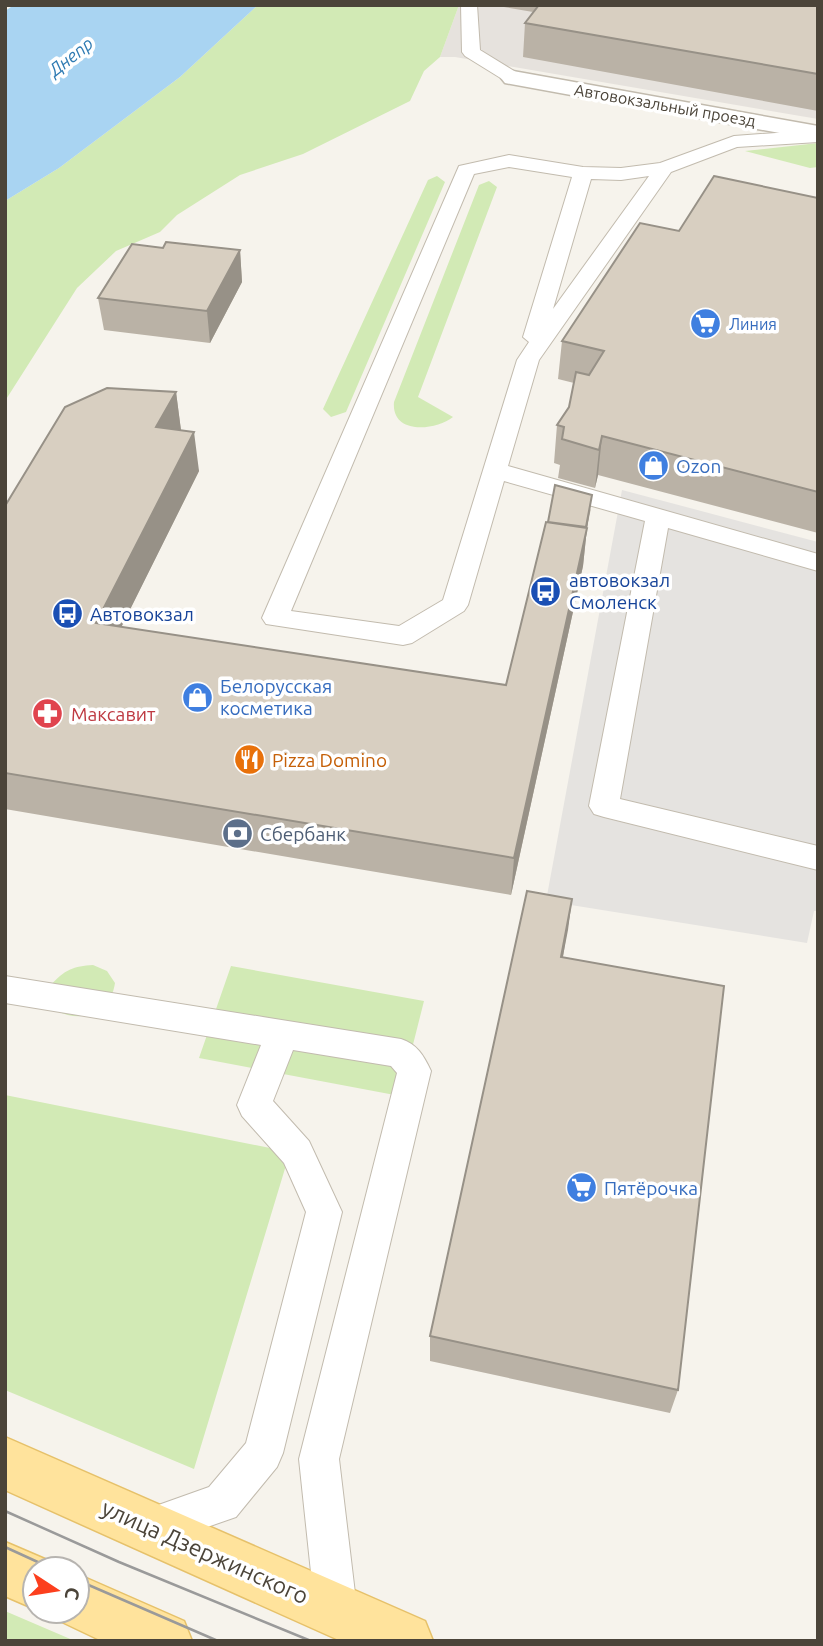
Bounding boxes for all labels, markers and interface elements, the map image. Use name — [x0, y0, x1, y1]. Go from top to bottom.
water label: Днепр — [43, 33, 97, 81]
street label: Автовокзальный проезд — [573, 80, 757, 130]
supermarket icon: Линия — [689, 307, 723, 341]
place label: Линия — [729, 315, 777, 333]
shop icon: Ozon — [636, 449, 670, 483]
place label: Ozon — [676, 455, 721, 477]
place label: автовокзал Смоленск — [569, 569, 670, 613]
bus stop icon: автовокзал Смоленск — [529, 574, 563, 608]
bus stop icon: Автовокзал — [50, 597, 84, 631]
place label: Автовокзал — [90, 603, 194, 625]
place label: Белорусская косметика — [220, 675, 332, 719]
shop icon: Белорусская косметика — [180, 680, 214, 714]
pharmacy icon: Максавит — [31, 697, 65, 731]
place label: Максавит — [71, 703, 156, 725]
restaurant icon: Pizza Domino — [232, 743, 266, 777]
place label: Pizza Domino — [272, 749, 387, 771]
bank icon: Сбербанк — [220, 817, 254, 851]
place label: Сбербанк — [260, 823, 346, 845]
supermarket icon: Пятёрочка — [564, 1171, 598, 1205]
place label: Пятёрочка — [604, 1177, 698, 1199]
street label: улица Дзержинского — [98, 1495, 312, 1608]
north arrow — [21, 1555, 91, 1625]
text: С — [61, 1585, 85, 1602]

